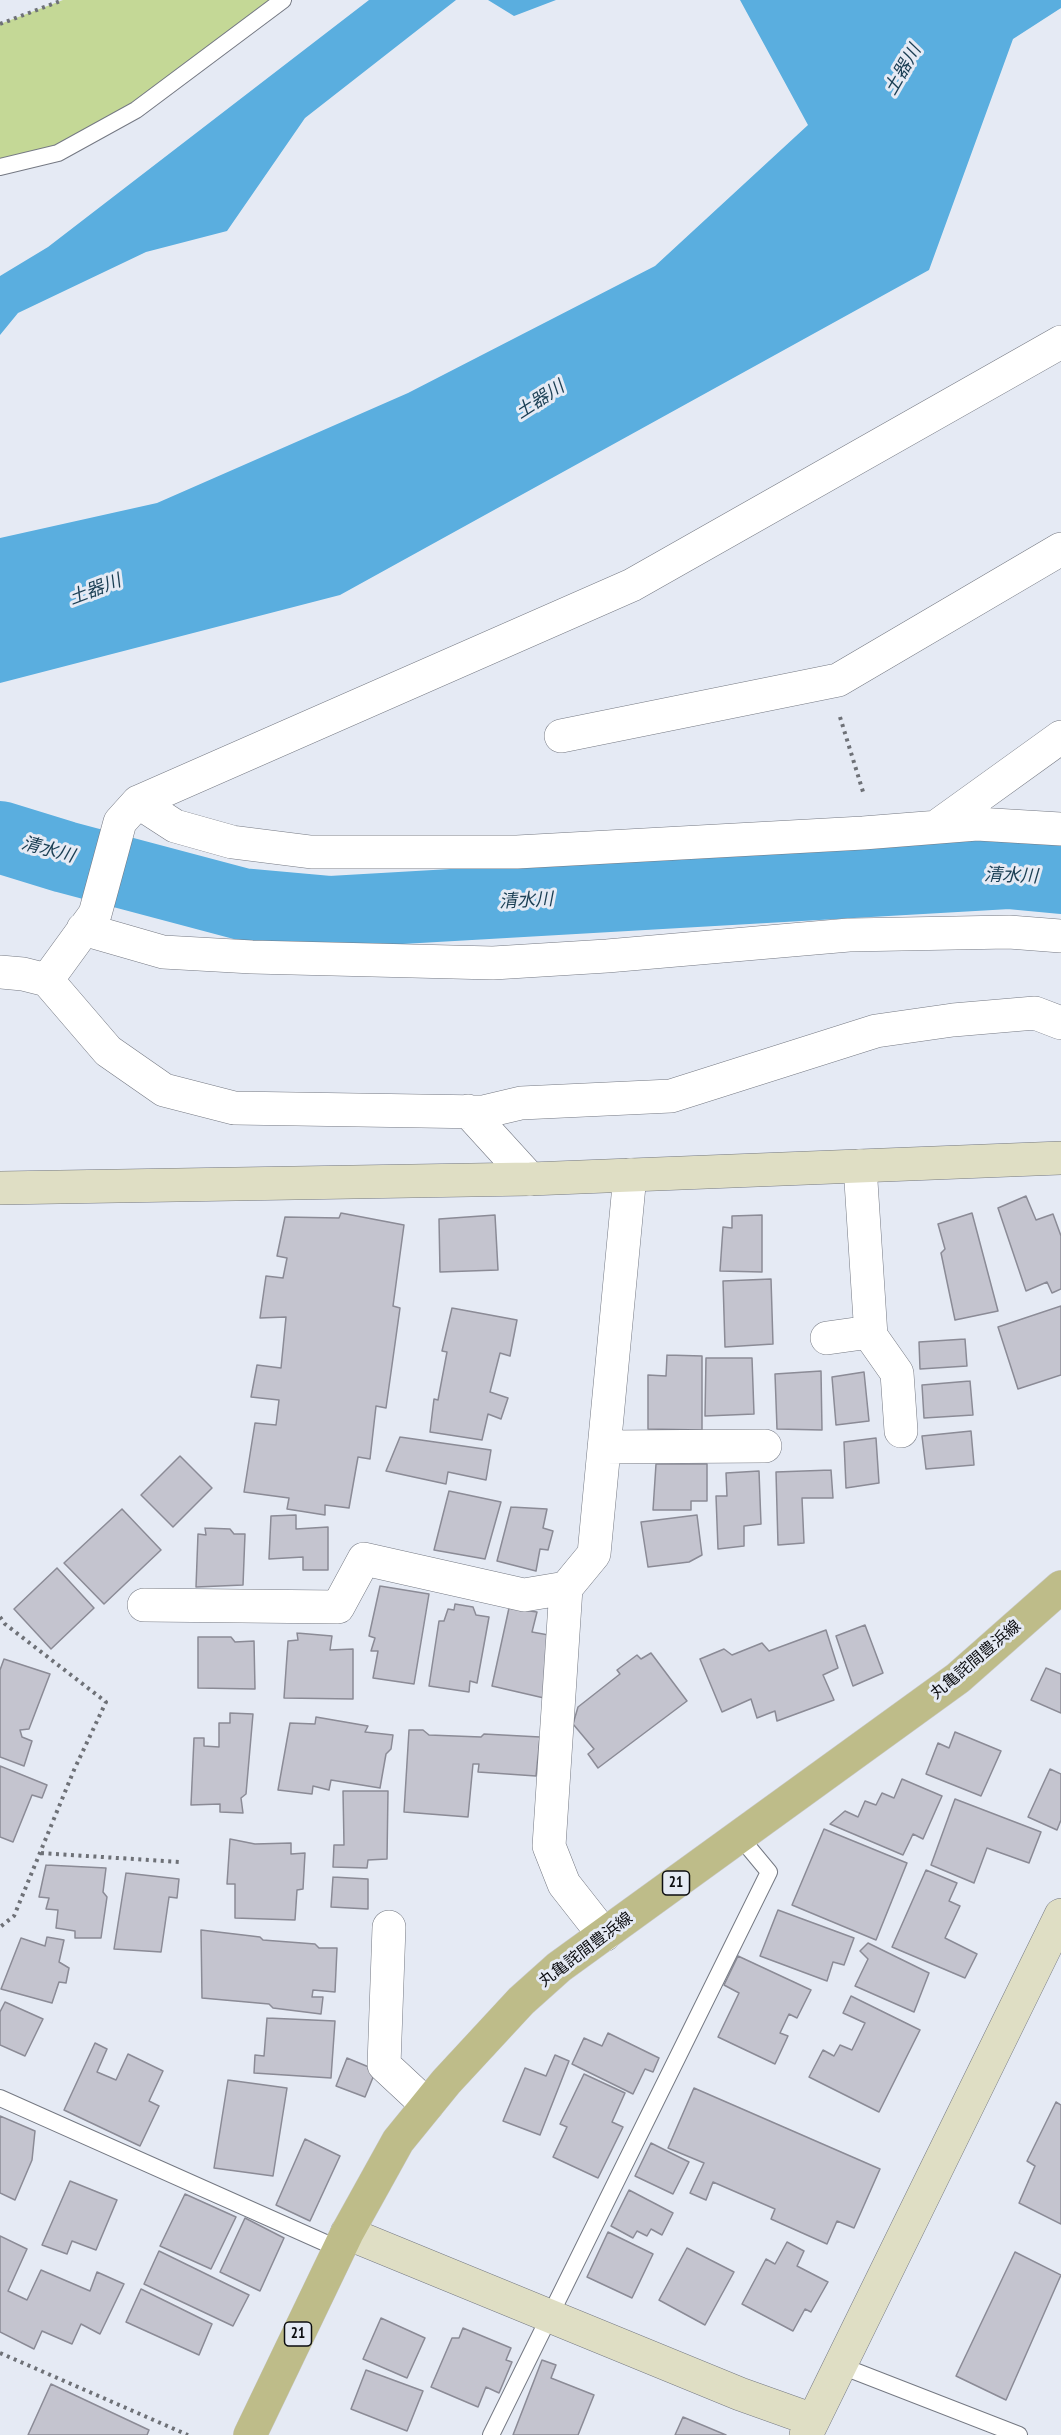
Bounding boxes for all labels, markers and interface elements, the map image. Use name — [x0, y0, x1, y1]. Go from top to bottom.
water label: 土器川 — [880, 41, 926, 99]
water label: 土器川 — [511, 376, 569, 424]
water label: 土器川 — [66, 570, 124, 610]
water label: 清水川 — [19, 833, 77, 867]
water label: 清水川 — [984, 864, 1038, 888]
water label: 清水川 — [498, 889, 554, 913]
street label: 丸亀詫間豊浜線 — [927, 1617, 1025, 1703]
road number: 21 — [662, 1871, 690, 1895]
street label: 丸亀詫間豊浜線 — [535, 1909, 637, 1991]
road number: 21 — [284, 2322, 312, 2346]

